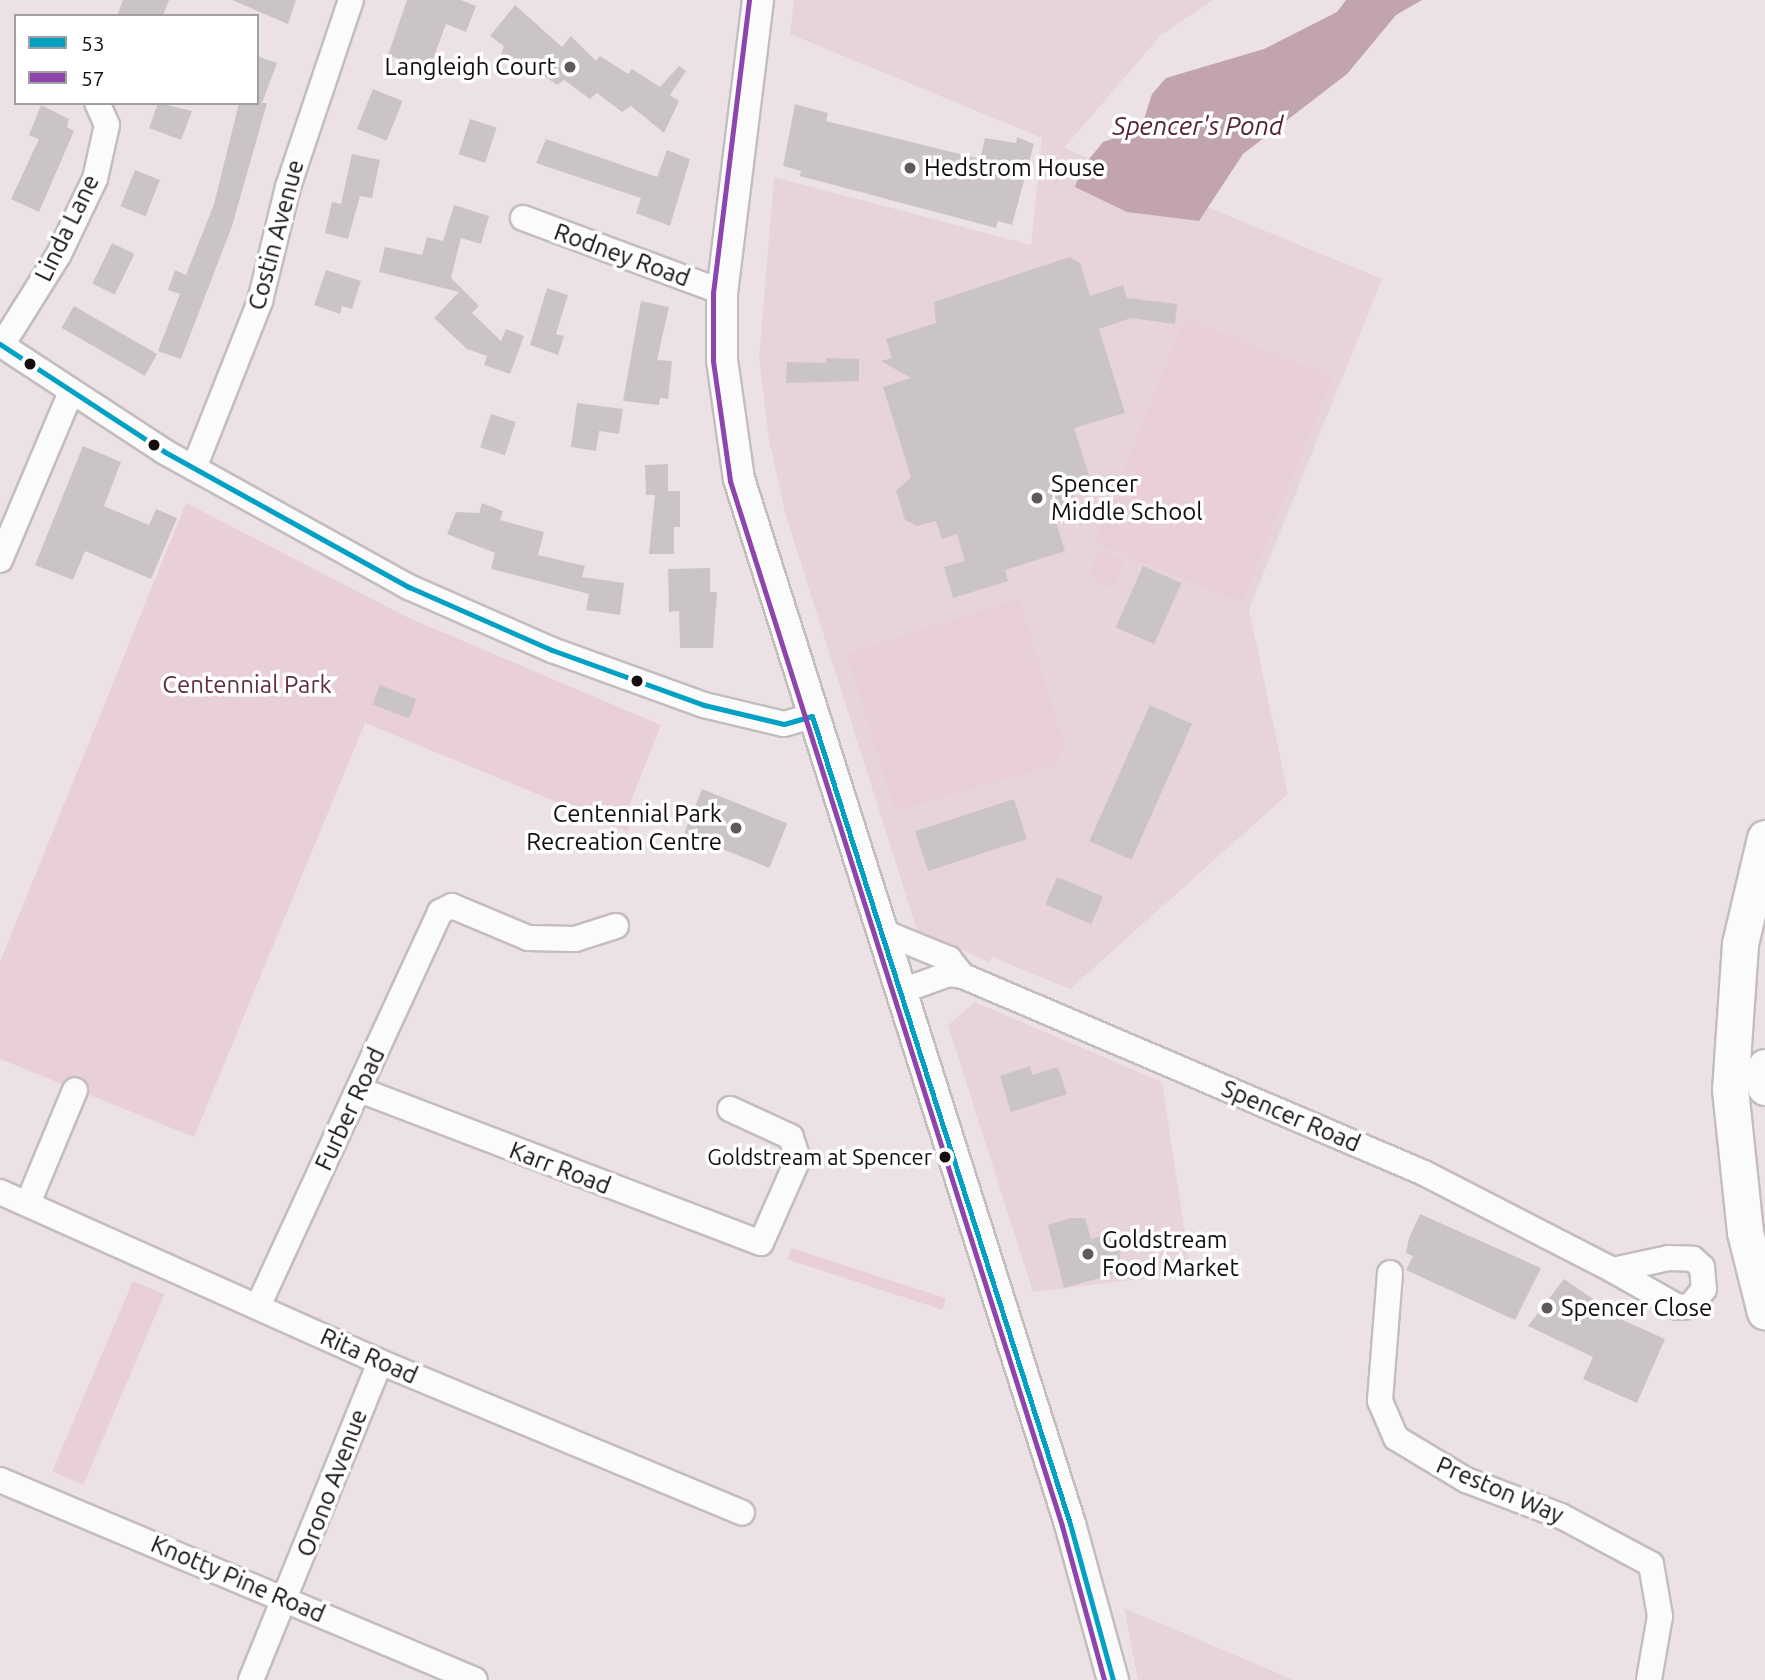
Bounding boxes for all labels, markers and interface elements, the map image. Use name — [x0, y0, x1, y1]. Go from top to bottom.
legend — [14, 14, 259, 105]
text: 53 — [81, 31, 105, 55]
place label: Langleigh Court — [385, 53, 556, 81]
marker: Langleigh Court — [562, 59, 578, 75]
text: 57 — [81, 66, 105, 90]
water label: Spencer's Pond — [1113, 110, 1283, 142]
place label: Hedstrom House — [924, 154, 1105, 182]
street label: Costin Avenue — [242, 157, 310, 313]
marker: Hedstrom House — [902, 160, 918, 176]
street label: Linda Lane — [29, 170, 105, 286]
street label: Rodney Road — [550, 217, 694, 293]
unlabelled marker — [23, 357, 37, 371]
unlabelled marker — [147, 438, 161, 452]
place label: Spencer Middle School — [1051, 470, 1203, 526]
marker: Spencer Middle School — [1029, 490, 1045, 506]
park label: Centennial Park — [162, 671, 332, 699]
unlabelled marker — [630, 674, 644, 688]
place label: Centennial Park Recreation Centre — [526, 800, 722, 856]
marker: Centennial Park Recreation Centre — [728, 820, 744, 836]
street label: Furber Road — [309, 1043, 391, 1175]
street label: Spencer Road — [1217, 1074, 1365, 1158]
street label: Karr Road — [505, 1136, 615, 1200]
place label: Goldstream at Spencer — [707, 1144, 932, 1170]
marker: Goldstream at Spencer — [938, 1150, 952, 1164]
place label: Goldstream Food Market — [1102, 1226, 1239, 1282]
marker: Goldstream Food Market — [1080, 1246, 1096, 1262]
place label: Spencer Close — [1561, 1294, 1712, 1322]
marker: Spencer Close — [1539, 1300, 1555, 1316]
street label: Rita Road — [316, 1322, 422, 1390]
street label: Orono Avenue — [291, 1405, 373, 1561]
street label: Preston Way — [1432, 1450, 1568, 1530]
street label: Knotty Pine Road — [147, 1529, 329, 1629]

